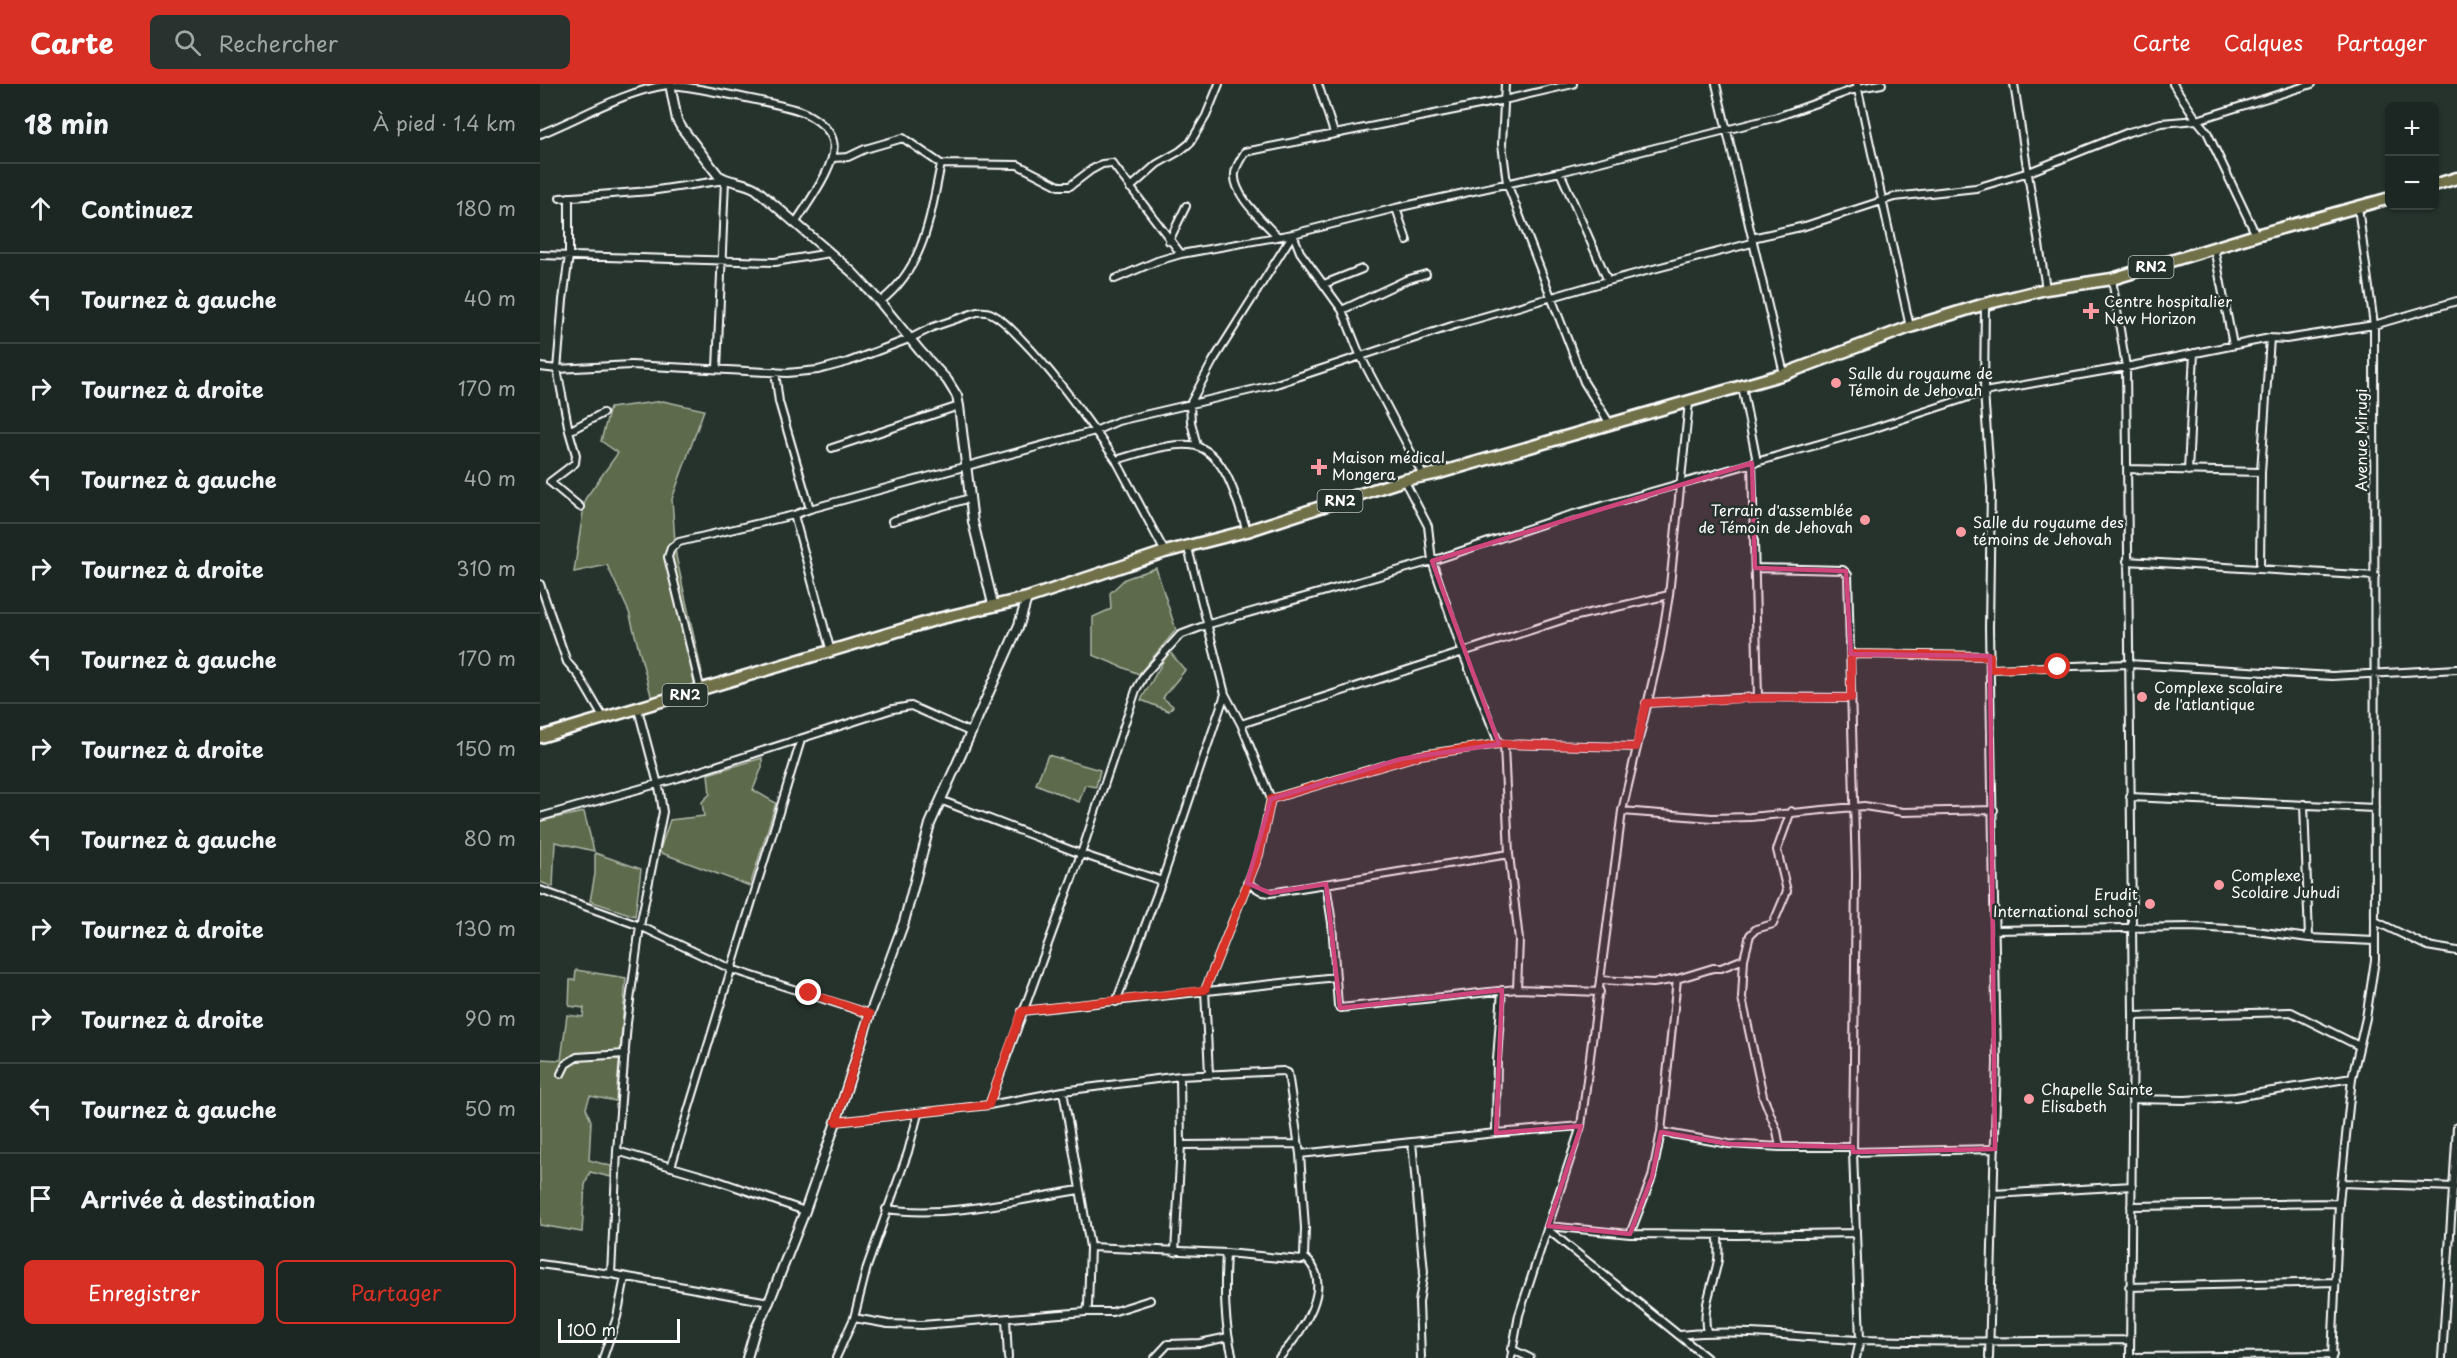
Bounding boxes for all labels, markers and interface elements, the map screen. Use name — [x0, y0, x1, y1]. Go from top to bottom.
search box — [150, 15, 570, 69]
text: Carte — [30, 21, 114, 64]
icon: search — [171, 26, 204, 59]
text: Rechercher — [219, 26, 338, 59]
text: Carte — [2133, 26, 2191, 58]
text: Calques — [2224, 26, 2303, 58]
text: Partager — [2336, 26, 2427, 58]
map controls — [2385, 102, 2439, 210]
button: + — [2385, 102, 2439, 156]
text: 18 min — [24, 104, 109, 143]
text: À pied · 1.4 km — [373, 108, 516, 138]
button: − — [2385, 156, 2439, 210]
icon: ahead — [24, 192, 57, 225]
text: Continuez — [81, 192, 193, 225]
text: 180 m — [456, 193, 516, 223]
road number: RN2 — [2128, 256, 2174, 278]
icon: left — [24, 282, 57, 315]
text: Tournez à gauche — [81, 282, 277, 315]
text: 40 m — [464, 283, 516, 313]
place label: Centre hospitalier New Horizon — [2104, 289, 2232, 329]
marker: Centre hospitalier New Horizon — [2082, 302, 2100, 320]
place label: Salle du royaume de Témoin de Jehovah — [1848, 361, 1993, 401]
icon: right — [24, 372, 57, 405]
text: Tournez à droite — [81, 372, 264, 405]
text: 170 m — [458, 373, 516, 403]
marker: Salle du royaume de Témoin de Jehovah — [1829, 376, 1843, 390]
street label: Avenue Mirugi — [2349, 388, 2372, 492]
place label: Maison médical Mongera — [1332, 445, 1445, 485]
marker: Maison médical Mongera — [1310, 458, 1328, 476]
icon: left — [24, 462, 57, 495]
text: Tournez à gauche — [81, 462, 277, 495]
text: 40 m — [464, 463, 516, 493]
road number: RN2 — [1318, 490, 1362, 512]
place label: Terrain d'assemblée de Témoin de Jehovah — [1698, 498, 1853, 538]
place label: Salle du royaume des témoins de Jehovah — [1973, 510, 2124, 550]
marker: Terrain d'assemblée de Témoin de Jehovah — [1858, 513, 1872, 527]
marker: Salle du royaume des témoins de Jehovah — [1954, 525, 1968, 539]
icon: right — [24, 552, 57, 585]
text: Tournez à droite — [81, 552, 264, 585]
text: 310 m — [456, 553, 516, 583]
icon: left — [24, 642, 57, 675]
text: Tournez à gauche — [81, 642, 277, 675]
text: 170 m — [458, 643, 516, 673]
route start — [2044, 653, 2070, 679]
place label: Complexe scolaire de l'atlantique — [2154, 675, 2283, 715]
road number: RN2 — [662, 684, 708, 706]
marker: Complexe scolaire de l'atlantique — [2135, 690, 2149, 704]
icon: right — [24, 732, 57, 765]
text: Tournez à droite — [81, 732, 264, 765]
text: 150 m — [456, 733, 516, 763]
icon: left — [24, 822, 57, 855]
text: Tournez à gauche — [81, 822, 277, 855]
text: 80 m — [464, 823, 516, 853]
place label: Complexe Scolaire Juhudi — [2231, 863, 2340, 903]
marker: Complexe Scolaire Juhudi — [2212, 878, 2226, 892]
place label: Erudit International school — [1993, 882, 2138, 922]
marker: Erudit International school — [2143, 897, 2157, 911]
icon: right — [24, 912, 57, 945]
text: Tournez à droite — [81, 912, 264, 945]
text: 130 m — [456, 913, 516, 943]
route end — [795, 979, 821, 1005]
icon: right — [24, 1002, 57, 1035]
text: Tournez à droite — [81, 1002, 264, 1035]
text: 90 m — [465, 1003, 516, 1033]
place label: Chapelle Sainte Elisabeth — [2041, 1077, 2153, 1117]
icon: left — [24, 1092, 57, 1125]
text: Tournez à gauche — [81, 1092, 277, 1125]
marker: Chapelle Sainte Elisabeth — [2022, 1092, 2036, 1106]
text: 50 m — [464, 1093, 516, 1123]
icon: arrive — [24, 1182, 57, 1215]
text: Arrivée à destination — [81, 1182, 315, 1215]
button: Enregistrer — [24, 1260, 264, 1324]
button: Partager — [276, 1260, 516, 1324]
scale bar — [558, 1316, 680, 1344]
text: 100 m — [567, 1317, 616, 1341]

